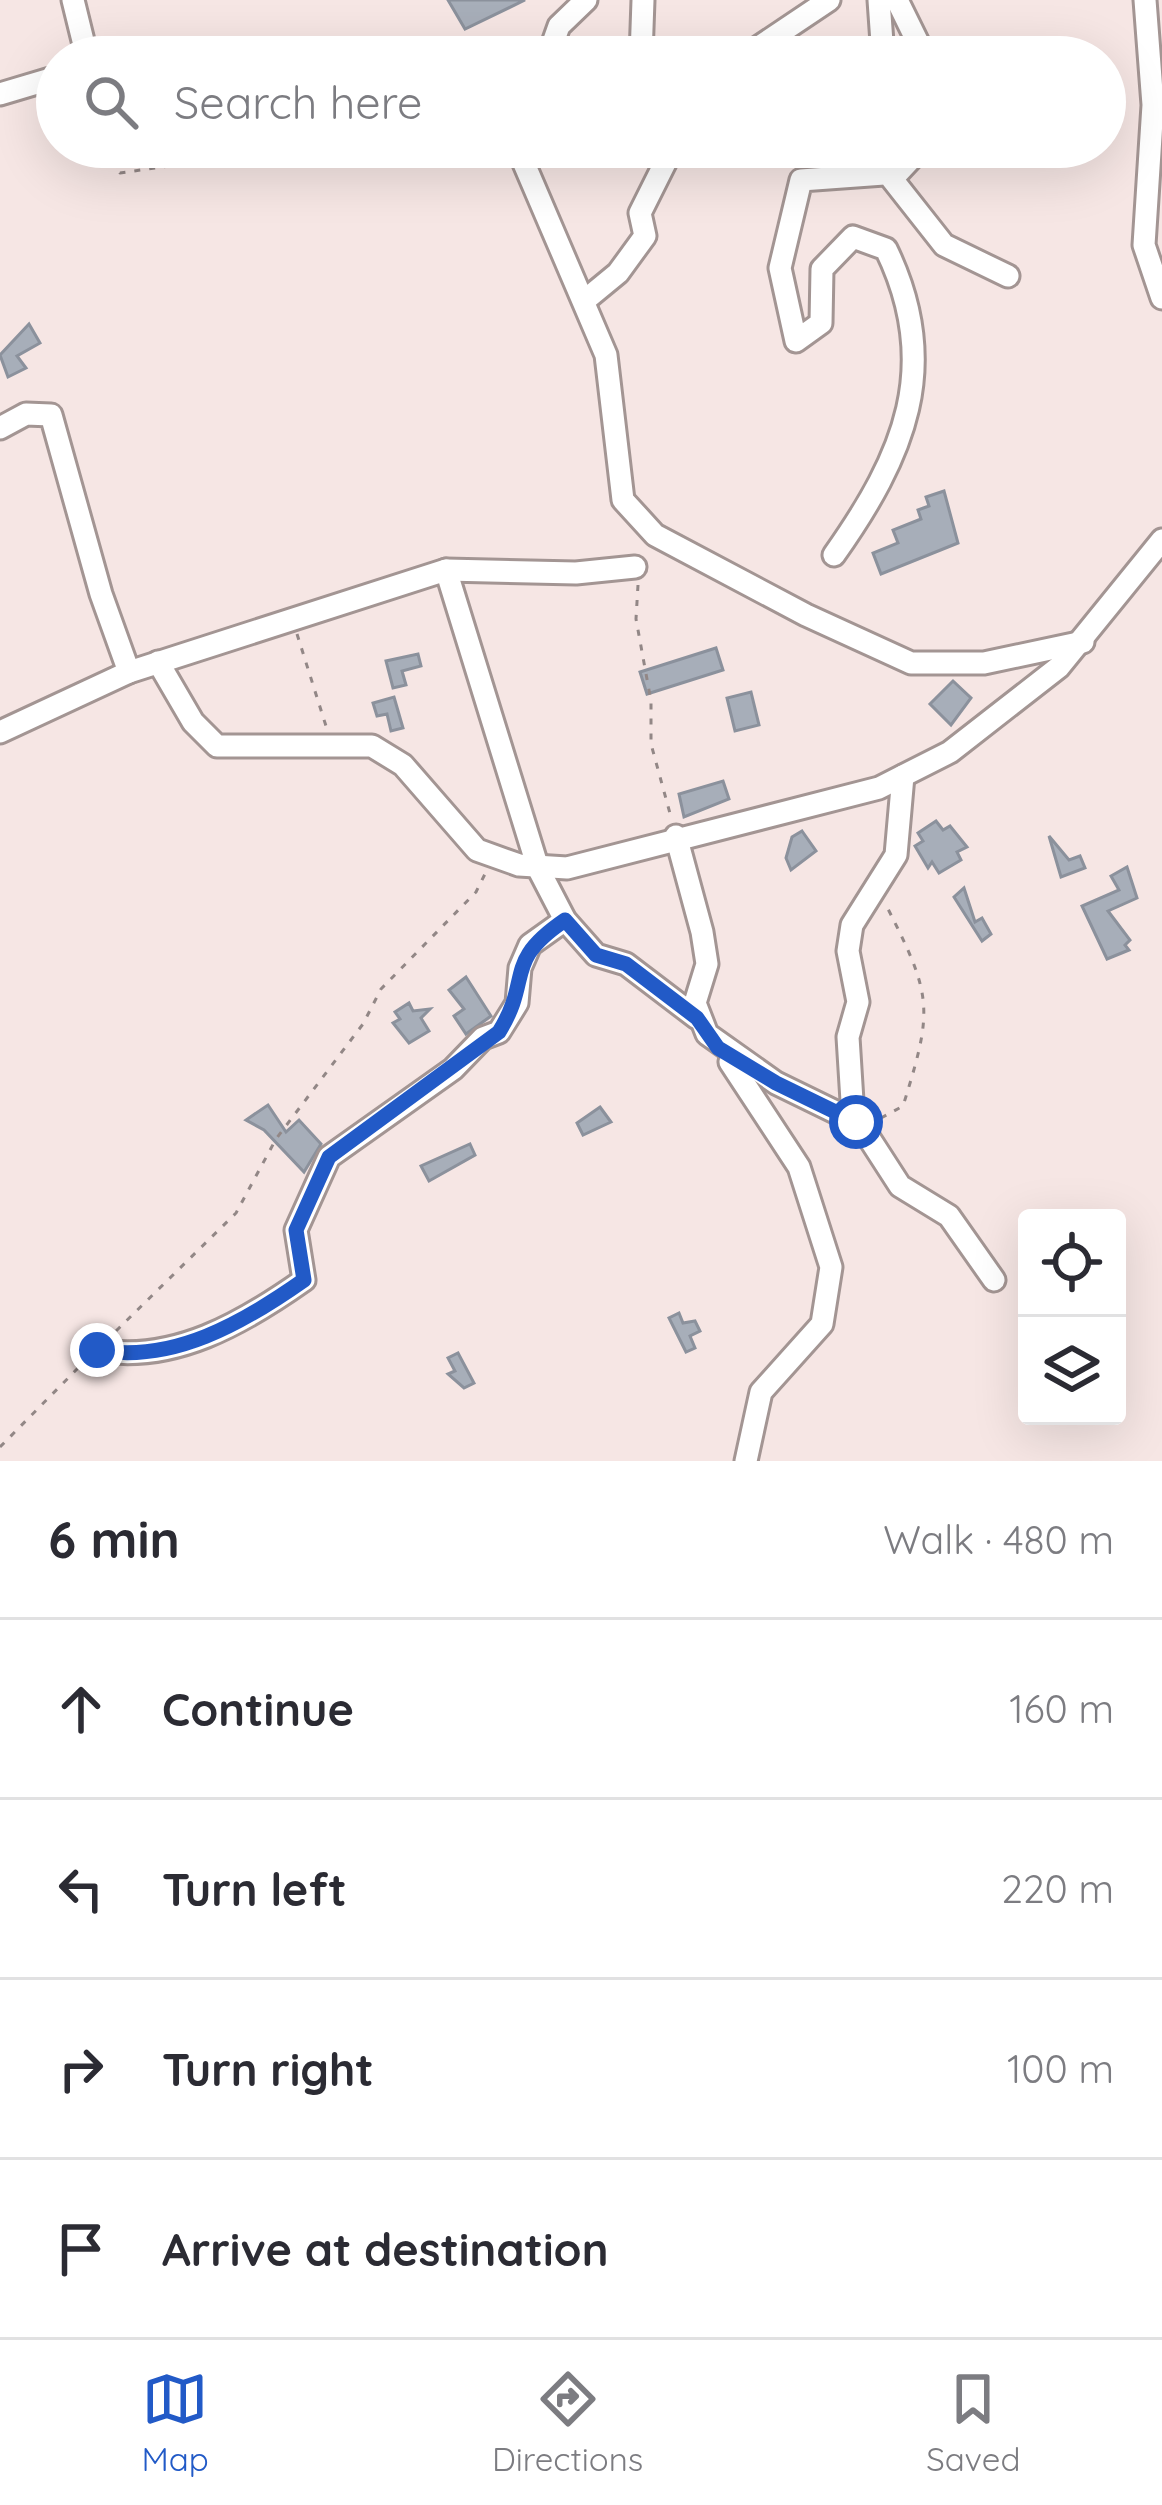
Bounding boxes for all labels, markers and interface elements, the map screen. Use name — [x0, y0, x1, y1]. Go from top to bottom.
search box — [36, 36, 1126, 168]
icon: search — [78, 69, 144, 135]
text: Search here — [174, 74, 422, 130]
route start — [829, 1095, 883, 1149]
map controls — [1018, 1209, 1126, 1425]
button: locate — [1018, 1209, 1126, 1317]
button: layers — [1018, 1317, 1126, 1425]
route end — [70, 1323, 124, 1377]
text: 6 min — [48, 1507, 180, 1571]
text: Walk · 480 m — [883, 1515, 1114, 1564]
icon: ahead — [48, 1676, 114, 1742]
text: Continue — [162, 1681, 354, 1737]
text: 160 m — [1009, 1684, 1114, 1733]
icon: left — [48, 1856, 114, 1922]
text: Turn left — [162, 1861, 347, 1917]
text: 220 m — [1001, 1864, 1114, 1913]
icon: right — [48, 2036, 114, 2102]
text: Turn right — [162, 2041, 374, 2097]
text: 100 m — [1007, 2044, 1114, 2093]
icon: arrive — [48, 2216, 114, 2282]
text: Arrive at destination — [162, 2221, 608, 2277]
tab: Map — [142, 2366, 209, 2479]
tab: Directions — [492, 2366, 643, 2479]
tab: Saved — [926, 2366, 1020, 2479]

